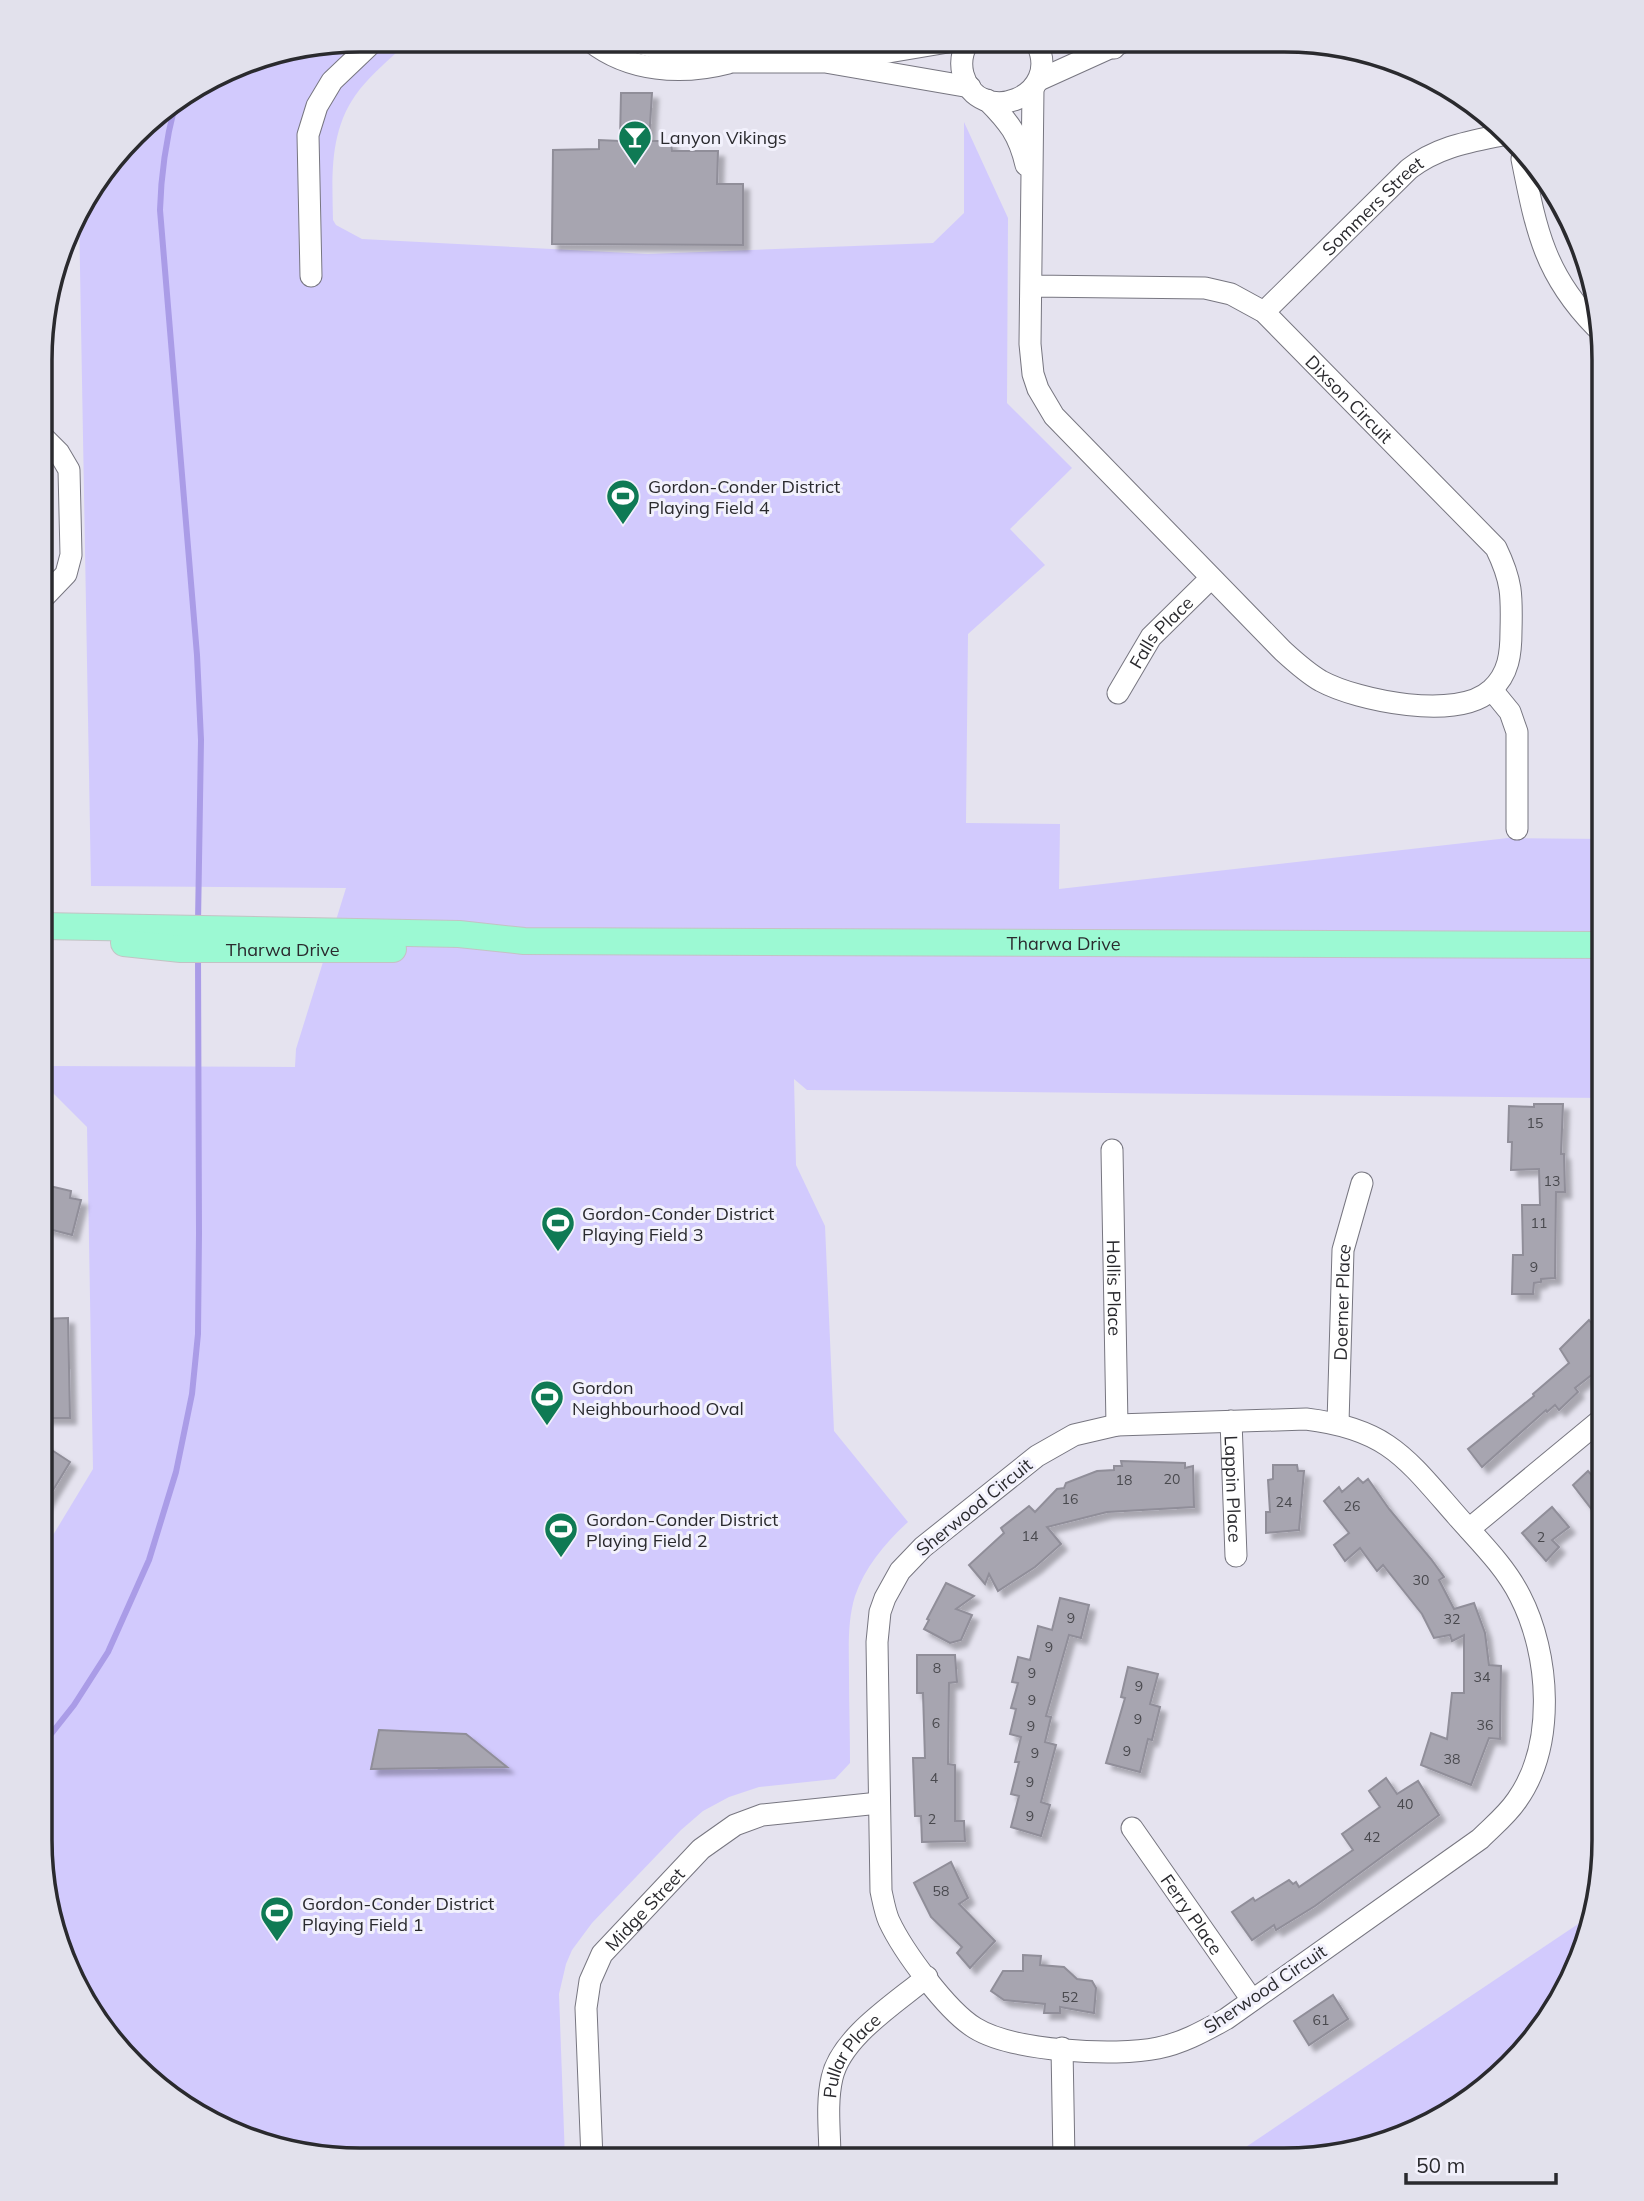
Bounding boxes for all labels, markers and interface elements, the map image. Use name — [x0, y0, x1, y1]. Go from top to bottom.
bar icon: Lanyon Vikings — [616, 118, 654, 167]
place label: Lanyon Vikings — [660, 126, 787, 149]
street label: Sommers Street — [1317, 151, 1427, 260]
street label: Dixson Circuit — [1301, 350, 1398, 448]
place label: Gordon-Conder District Playing Field 4 — [648, 475, 840, 519]
sports icon: Gordon-Conder District Playing Field 4 — [604, 477, 642, 526]
street label: Falls Place — [1124, 591, 1198, 672]
street label: Tharwa Drive — [1007, 931, 1121, 955]
street label: Tharwa Drive — [226, 938, 340, 961]
house number: 15 — [1527, 1114, 1543, 1132]
house number: 13 — [1544, 1172, 1560, 1190]
place label: Gordon-Conder District Playing Field 3 — [582, 1202, 774, 1246]
sports icon: Gordon-Conder District Playing Field 3 — [539, 1204, 577, 1253]
house number: 11 — [1531, 1214, 1547, 1232]
street label: Hollis Place — [1102, 1240, 1127, 1336]
street label: Doerner Place — [1328, 1241, 1356, 1361]
house number: 9 — [1530, 1258, 1538, 1276]
place label: Gordon Neighbourhood Oval — [572, 1376, 744, 1420]
sports icon: Gordon Neighbourhood Oval — [528, 1378, 566, 1427]
street label: Lappin Place — [1220, 1435, 1247, 1543]
street label: Sherwood Circuit — [911, 1453, 1037, 1561]
house number: 20 — [1164, 1470, 1180, 1488]
house number: 18 — [1116, 1471, 1132, 1489]
house number: 16 — [1062, 1490, 1078, 1508]
house number: 24 — [1276, 1493, 1293, 1511]
house number: 26 — [1344, 1497, 1360, 1515]
place label: Gordon-Conder District Playing Field 2 — [586, 1508, 778, 1552]
sports icon: Gordon-Conder District Playing Field 2 — [542, 1510, 580, 1559]
house number: 14 — [1022, 1527, 1039, 1545]
house number: 2 — [1537, 1528, 1545, 1546]
house number: 30 — [1413, 1571, 1429, 1589]
house number: 9 — [1067, 1609, 1075, 1627]
house number: 32 — [1444, 1610, 1460, 1628]
house number: 9 — [1045, 1638, 1053, 1656]
house number: 8 — [933, 1659, 941, 1677]
house number: 9 — [1028, 1664, 1036, 1682]
house number: 34 — [1474, 1668, 1491, 1686]
house number: 9 — [1135, 1677, 1143, 1695]
house number: 9 — [1028, 1691, 1036, 1709]
house number: 9 — [1134, 1710, 1142, 1728]
house number: 6 — [932, 1714, 940, 1732]
house number: 36 — [1477, 1716, 1493, 1734]
house number: 9 — [1027, 1717, 1035, 1735]
house number: 9 — [1123, 1742, 1131, 1760]
house number: 9 — [1031, 1744, 1039, 1762]
house number: 38 — [1444, 1750, 1460, 1768]
house number: 4 — [930, 1769, 939, 1787]
house number: 9 — [1026, 1773, 1034, 1791]
house number: 40 — [1397, 1795, 1413, 1813]
house number: 9 — [1026, 1807, 1034, 1825]
house number: 2 — [928, 1810, 936, 1828]
house number: 42 — [1364, 1828, 1380, 1846]
street label: Midge Street — [600, 1863, 689, 1955]
street label: Ferry Place — [1156, 1869, 1228, 1959]
house number: 58 — [933, 1882, 949, 1900]
place label: Gordon-Conder District Playing Field 1 — [302, 1892, 494, 1936]
sports icon: Gordon-Conder District Playing Field 1 — [258, 1894, 296, 1943]
street label: Sherwood Circuit — [1199, 1939, 1331, 2039]
house number: 52 — [1062, 1988, 1078, 2006]
street label: Pullar Place — [818, 2008, 885, 2099]
house number: 61 — [1313, 2011, 1329, 2029]
scale bar — [1406, 2142, 1556, 2186]
text: 50 m — [1416, 2152, 1465, 2178]

